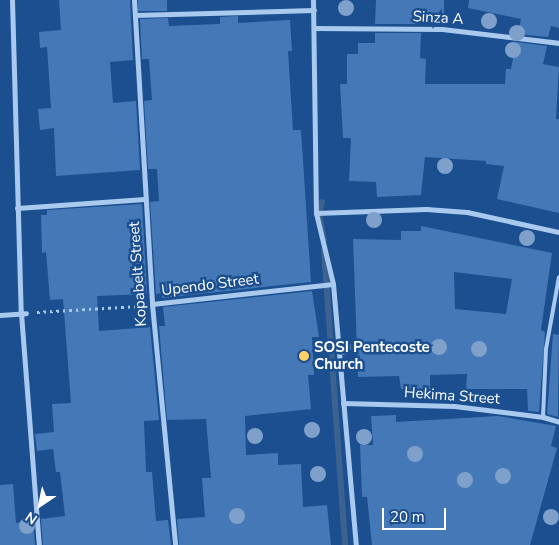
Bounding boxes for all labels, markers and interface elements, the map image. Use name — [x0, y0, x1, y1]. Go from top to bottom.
street label: Sinza A — [412, 8, 464, 28]
street label: Kopabelt Street — [125, 221, 151, 327]
street label: Upendo Street — [160, 270, 260, 300]
place label: SOSI Pentecoste Church — [314, 338, 430, 373]
marker: SOSI Pentecoste Church — [298, 350, 310, 362]
street label: Hekima Street — [404, 384, 500, 408]
north arrow — [15, 480, 65, 530]
scale bar — [384, 498, 448, 530]
text: N — [22, 507, 41, 529]
text: 20 m — [390, 507, 425, 527]

